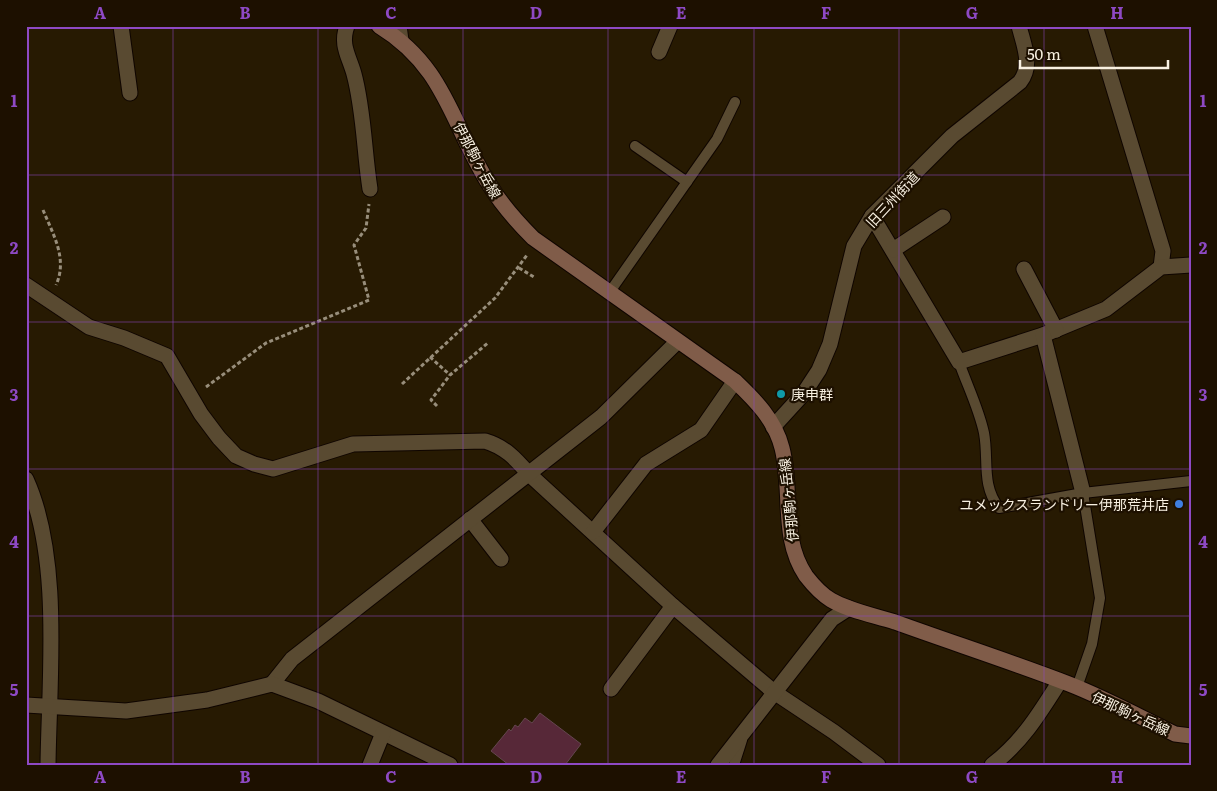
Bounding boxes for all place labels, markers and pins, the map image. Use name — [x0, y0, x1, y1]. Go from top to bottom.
place label: 庚申群 — [791, 384, 833, 404]
marker: 庚申群 — [775, 388, 787, 400]
place label: ユメックスランドリー伊那荒井店 — [959, 494, 1169, 514]
marker: ユメックスランドリー伊那荒井店 — [1173, 498, 1185, 510]

